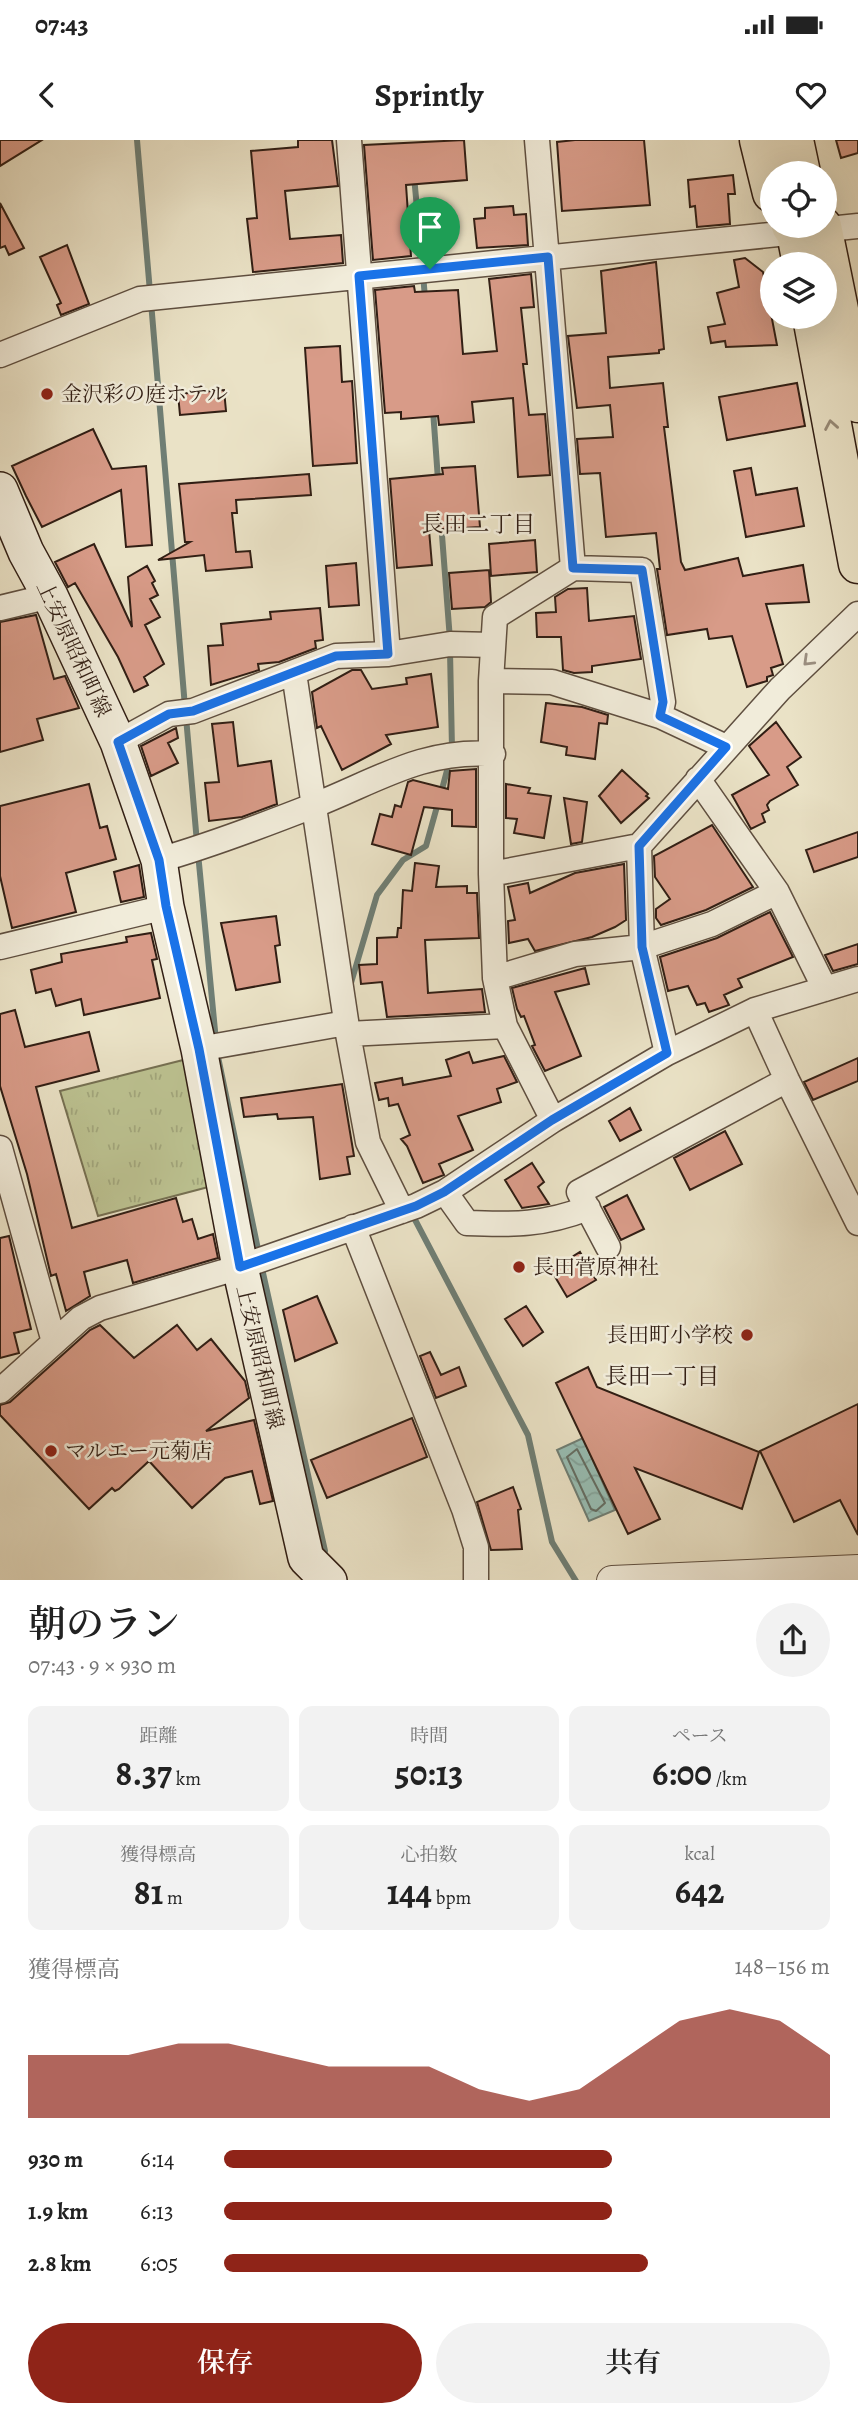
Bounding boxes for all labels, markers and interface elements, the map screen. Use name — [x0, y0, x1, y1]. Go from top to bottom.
text: 07:43 — [35, 7, 89, 42]
text: Sprintly — [375, 73, 483, 117]
icon: back — [28, 76, 66, 114]
icon: heart — [792, 76, 830, 114]
map controls — [760, 161, 837, 329]
button: locate — [760, 161, 837, 238]
pin — [400, 197, 460, 269]
icon: arrive — [411, 208, 449, 246]
button: layers — [760, 252, 837, 329]
place label: 金沢彩の庭ホテル — [61, 380, 228, 408]
marker: 金沢彩の庭ホテル — [39, 386, 55, 402]
one-way arrow — [825, 419, 840, 431]
district label: 長田二丁目 — [421, 509, 536, 540]
street label: 上安原昭和町線 — [30, 576, 118, 722]
one-way arrow — [804, 653, 817, 666]
place label: 長田菅原神社 — [533, 1253, 659, 1281]
marker: 長田菅原神社 — [511, 1259, 527, 1275]
street label: 上安原昭和町線 — [230, 1282, 290, 1432]
place label: 長田町小学校 — [607, 1321, 733, 1349]
marker: 長田町小学校 — [739, 1327, 755, 1343]
district label: 長田一丁目 — [605, 1361, 720, 1392]
place label: マルエー元菊店 — [65, 1437, 212, 1465]
marker: マルエー元菊店 — [43, 1443, 59, 1459]
text: 朝のラン — [28, 1598, 180, 1650]
button: share — [756, 1603, 830, 1677]
text: 07:43 · 9 × 930 m — [28, 1650, 176, 1681]
text: 距離 — [139, 1723, 177, 1749]
text: 時間 — [410, 1723, 448, 1749]
text: ペース — [672, 1723, 728, 1749]
text: 8.37 — [116, 1749, 172, 1797]
text: 50:13 — [395, 1749, 463, 1797]
text: 6:00 — [652, 1749, 712, 1797]
text: km — [172, 1766, 201, 1792]
text: /km — [712, 1766, 747, 1792]
text: kcal — [684, 1841, 715, 1867]
text: 獲得標高 — [120, 1842, 196, 1868]
text: 心拍数 — [400, 1842, 458, 1868]
text: 642 — [675, 1867, 725, 1915]
text: 81 — [134, 1868, 163, 1916]
text: 144 — [387, 1868, 432, 1916]
text: m — [163, 1885, 183, 1911]
text: bpm — [432, 1885, 471, 1911]
text: 148–156 m — [735, 1951, 830, 1982]
text: 獲得標高 — [28, 1954, 120, 1985]
text: 930 m — [28, 2144, 83, 2175]
text: 6:14 — [140, 2144, 174, 2175]
text: 1.9 km — [28, 2196, 88, 2227]
text: 6:13 — [140, 2196, 174, 2227]
text: 2.8 km — [28, 2248, 92, 2279]
text: 6:05 — [140, 2248, 178, 2279]
button: 保存 — [28, 2323, 422, 2403]
button: 共有 — [436, 2323, 830, 2403]

